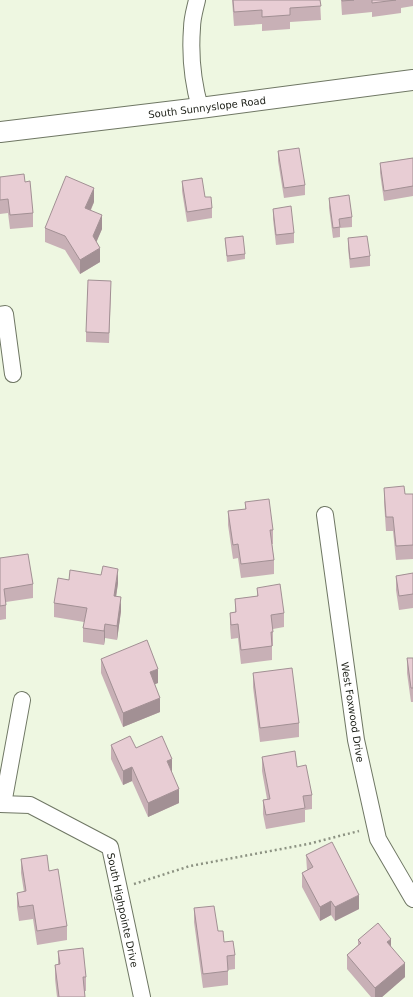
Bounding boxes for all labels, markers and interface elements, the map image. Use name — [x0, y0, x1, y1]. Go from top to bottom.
street label: South Sunnyslope Road — [148, 95, 266, 120]
street label: West Foxwood Drive — [339, 661, 366, 763]
street label: South Highpointe Drive — [105, 852, 140, 968]

